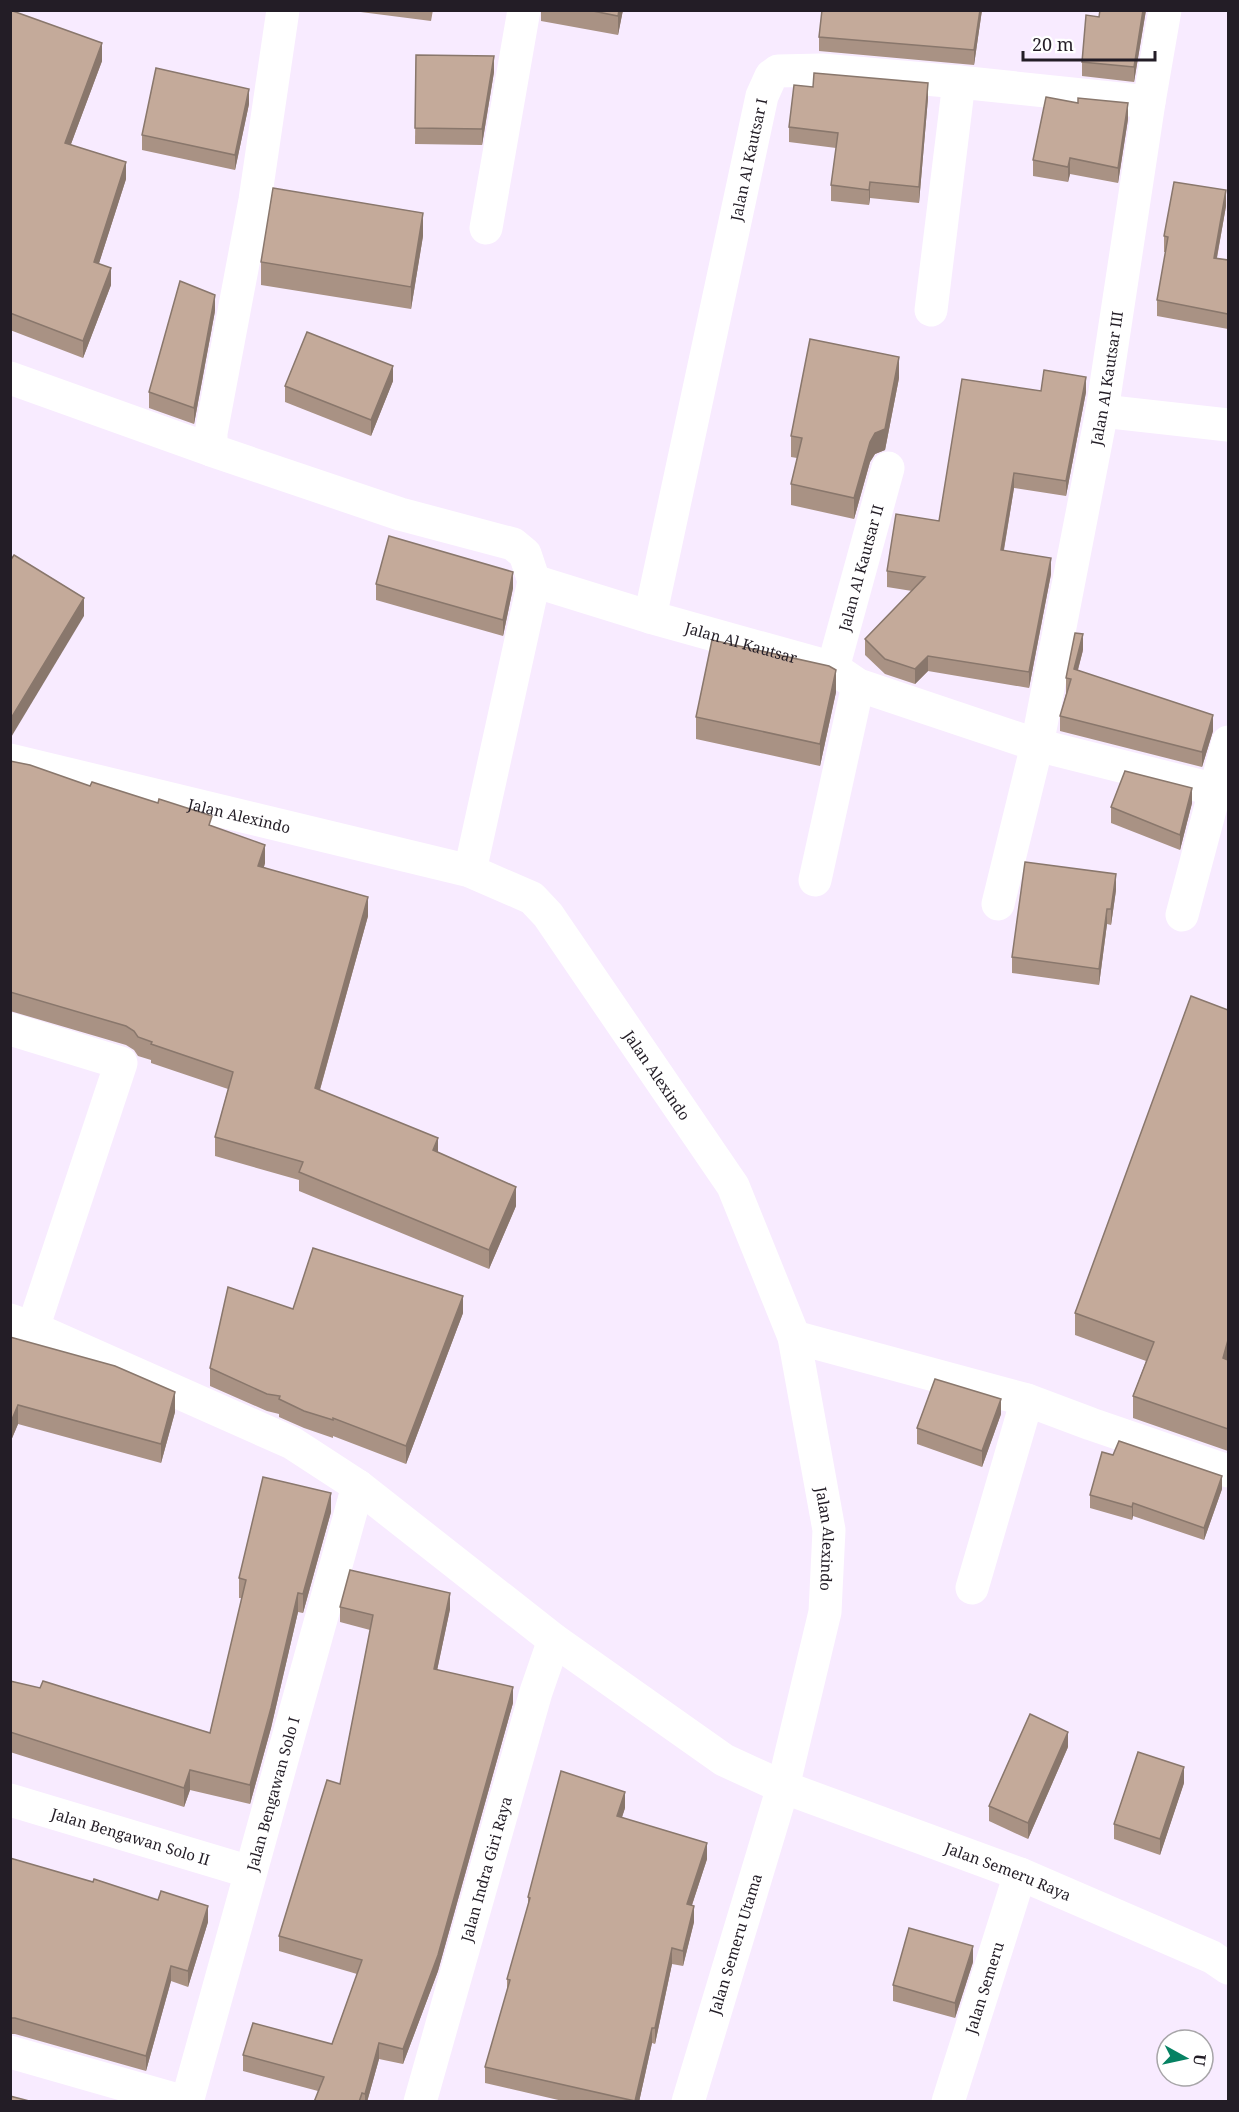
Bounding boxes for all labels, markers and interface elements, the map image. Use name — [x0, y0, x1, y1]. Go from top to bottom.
scale bar — [1023, 24, 1155, 62]
text: 20 m — [1032, 32, 1074, 56]
street label: Jalan Al Kautsar I — [725, 96, 771, 224]
street label: Jalan Al Kautsar III — [1085, 310, 1127, 448]
street label: Jalan Al Kautsar II — [833, 502, 888, 634]
street label: Jalan Al Kautsar — [682, 617, 800, 668]
street label: Jalan Alexindo — [185, 793, 293, 837]
street label: Jalan Alexindo — [619, 1025, 695, 1124]
street label: Jalan Alexindo — [811, 1484, 839, 1592]
street label: Jalan Bengawan Solo I — [241, 1714, 304, 1874]
street label: Jalan Indra Giri Raya — [456, 1794, 516, 1945]
street label: Jalan Bengawan Solo II — [48, 1803, 212, 1869]
street label: Jalan Semeru Raya — [941, 1837, 1074, 1905]
street label: Jalan Semeru Utama — [704, 1871, 766, 2018]
street label: Jalan Semeru — [960, 1939, 1008, 2037]
north arrow — [1155, 2028, 1215, 2088]
text: U — [1188, 2053, 1212, 2068]

